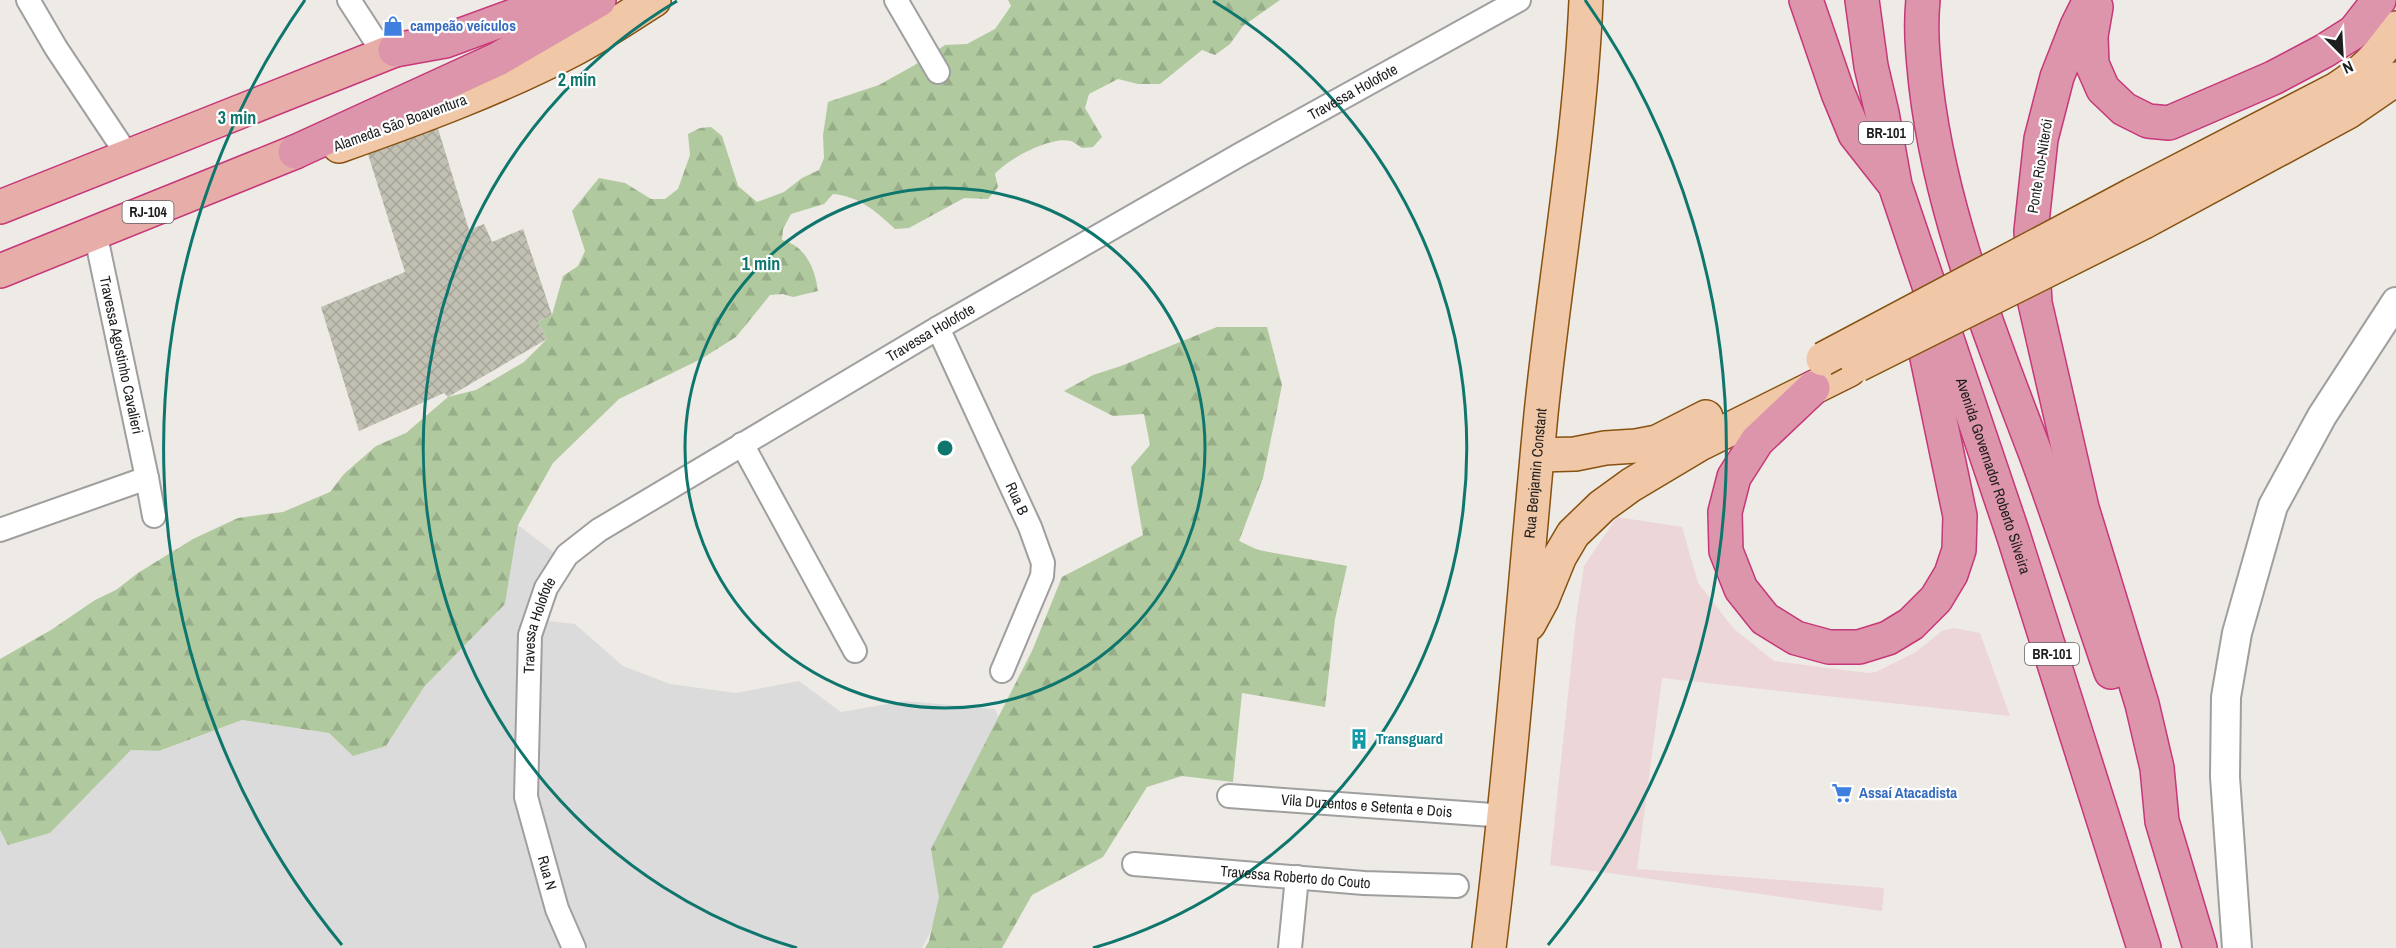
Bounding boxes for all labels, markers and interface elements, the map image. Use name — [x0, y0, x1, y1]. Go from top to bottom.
shop icon: campeão veículos — [381, 14, 405, 38]
place label: campeão veículos — [410, 15, 516, 36]
north arrow — [2312, 24, 2372, 84]
text: N — [2339, 56, 2357, 80]
street label: Travessa Holofote — [1304, 58, 1401, 125]
text: 2 min — [558, 67, 596, 92]
street label: Alameda São Boaventura — [329, 89, 469, 157]
text: 3 min — [218, 105, 256, 130]
street label: Ponte Rio-Niterói — [2022, 117, 2057, 215]
road number: BR-101 — [1859, 122, 1913, 144]
road number: RJ-104 — [122, 201, 174, 223]
text: 1 min — [742, 251, 780, 276]
street label: Travessa Agostinho Cavalieri — [94, 274, 148, 436]
street label: Travessa Holofote — [882, 298, 979, 367]
street label: Avenida Governador Roberto Silveira — [1951, 374, 2036, 577]
street label: Rua Benjamin Constant — [1519, 407, 1552, 539]
centre of rings — [935, 438, 955, 458]
street label: Rua B — [1001, 479, 1034, 518]
street label: Travessa Holofote — [518, 572, 561, 674]
road number: BR-101 — [2025, 643, 2079, 665]
building icon: Transguard — [1347, 727, 1371, 751]
place label: Transguard — [1376, 728, 1443, 749]
supermarket icon: Assaí Atacadista — [1830, 781, 1854, 805]
place label: Assaí Atacadista — [1859, 782, 1957, 803]
street label: Vila Duzentos e Setenta e Dois — [1280, 789, 1453, 822]
street label: Rua N — [533, 853, 562, 893]
street label: Travessa Roberto do Couto — [1219, 860, 1371, 893]

